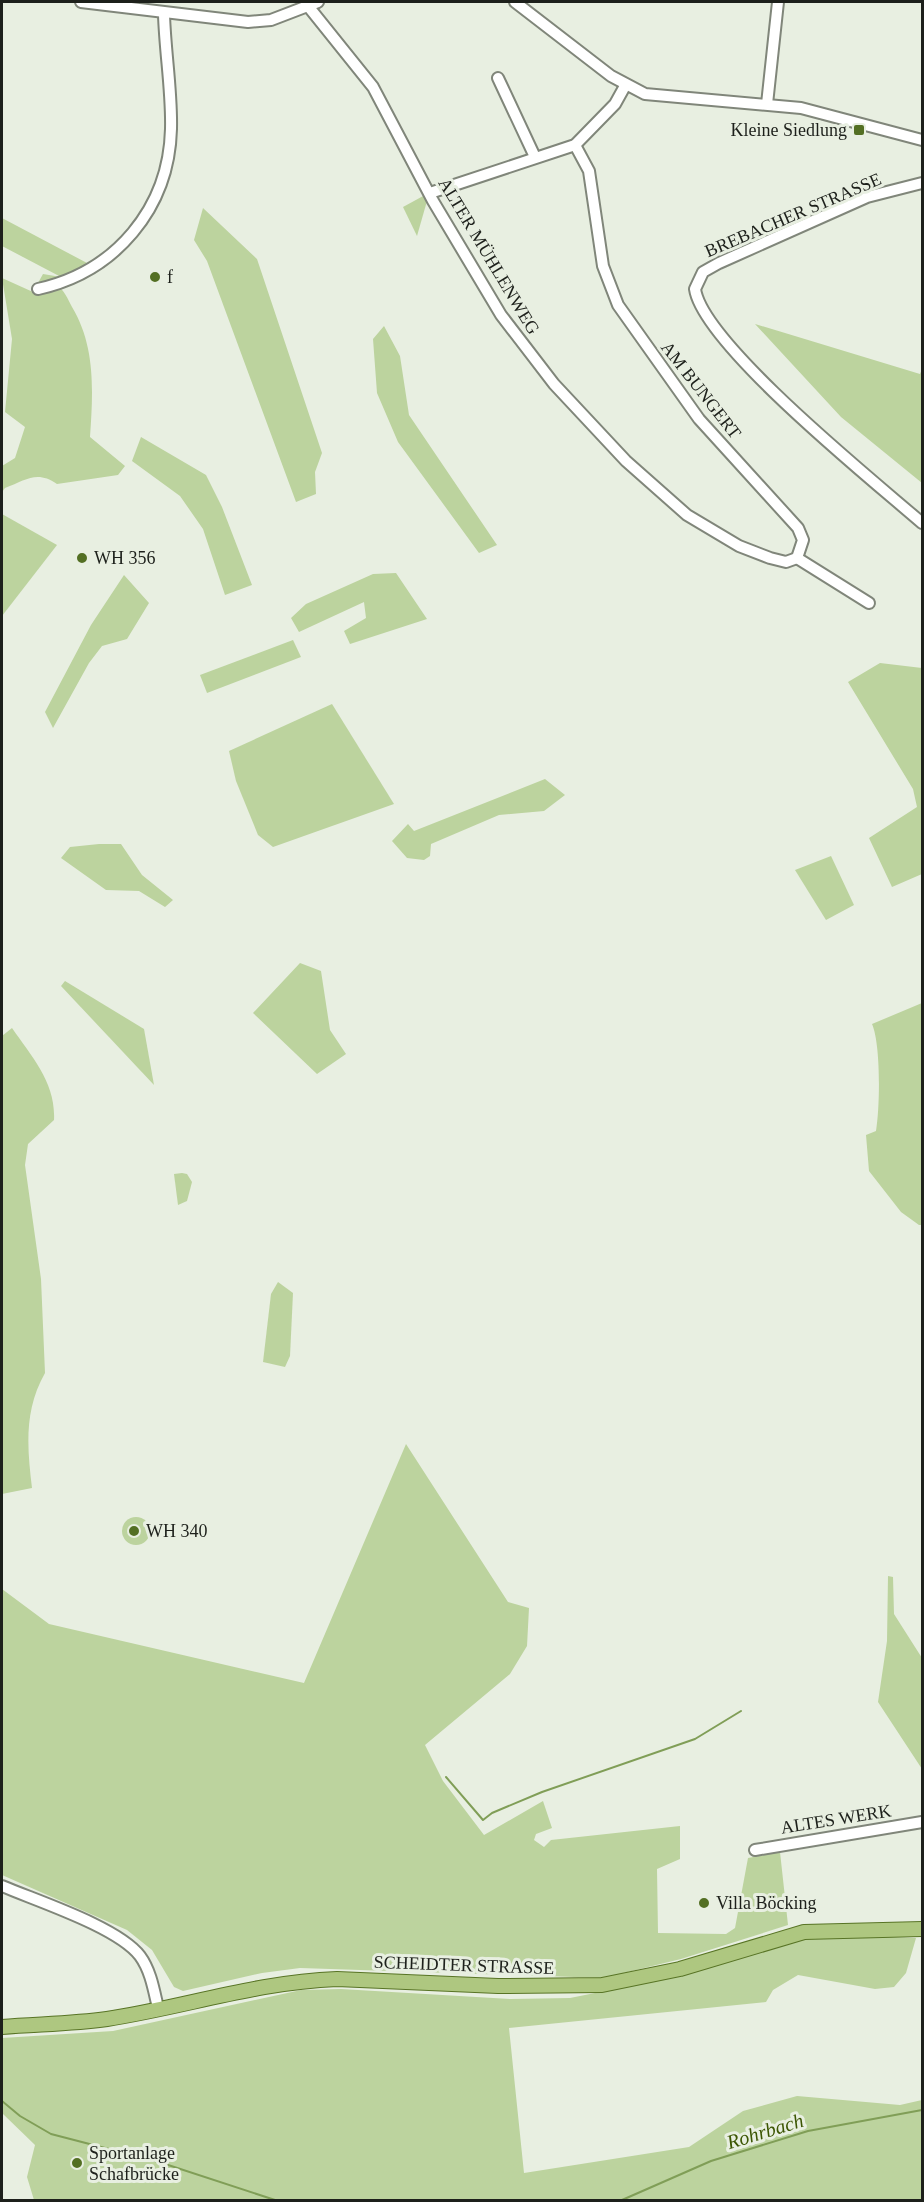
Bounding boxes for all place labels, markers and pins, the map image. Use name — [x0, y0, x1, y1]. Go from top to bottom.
place label: Kleine Siedlung — [731, 120, 847, 140]
marker: Kleine Siedlung — [852, 123, 866, 137]
place label: f — [167, 267, 173, 287]
marker: f — [148, 270, 162, 284]
place label: WH 356 — [94, 548, 156, 568]
marker: WH 356 — [75, 551, 89, 565]
place label: WH 340 — [146, 1521, 208, 1541]
marker: WH 340 — [127, 1524, 141, 1538]
place label: Villa Böcking — [716, 1893, 816, 1913]
marker: Villa Böcking — [697, 1896, 711, 1910]
place label: Sportanlage Schafbrücke — [89, 2143, 179, 2184]
marker: Sportanlage Schafbrücke — [70, 2156, 84, 2170]

